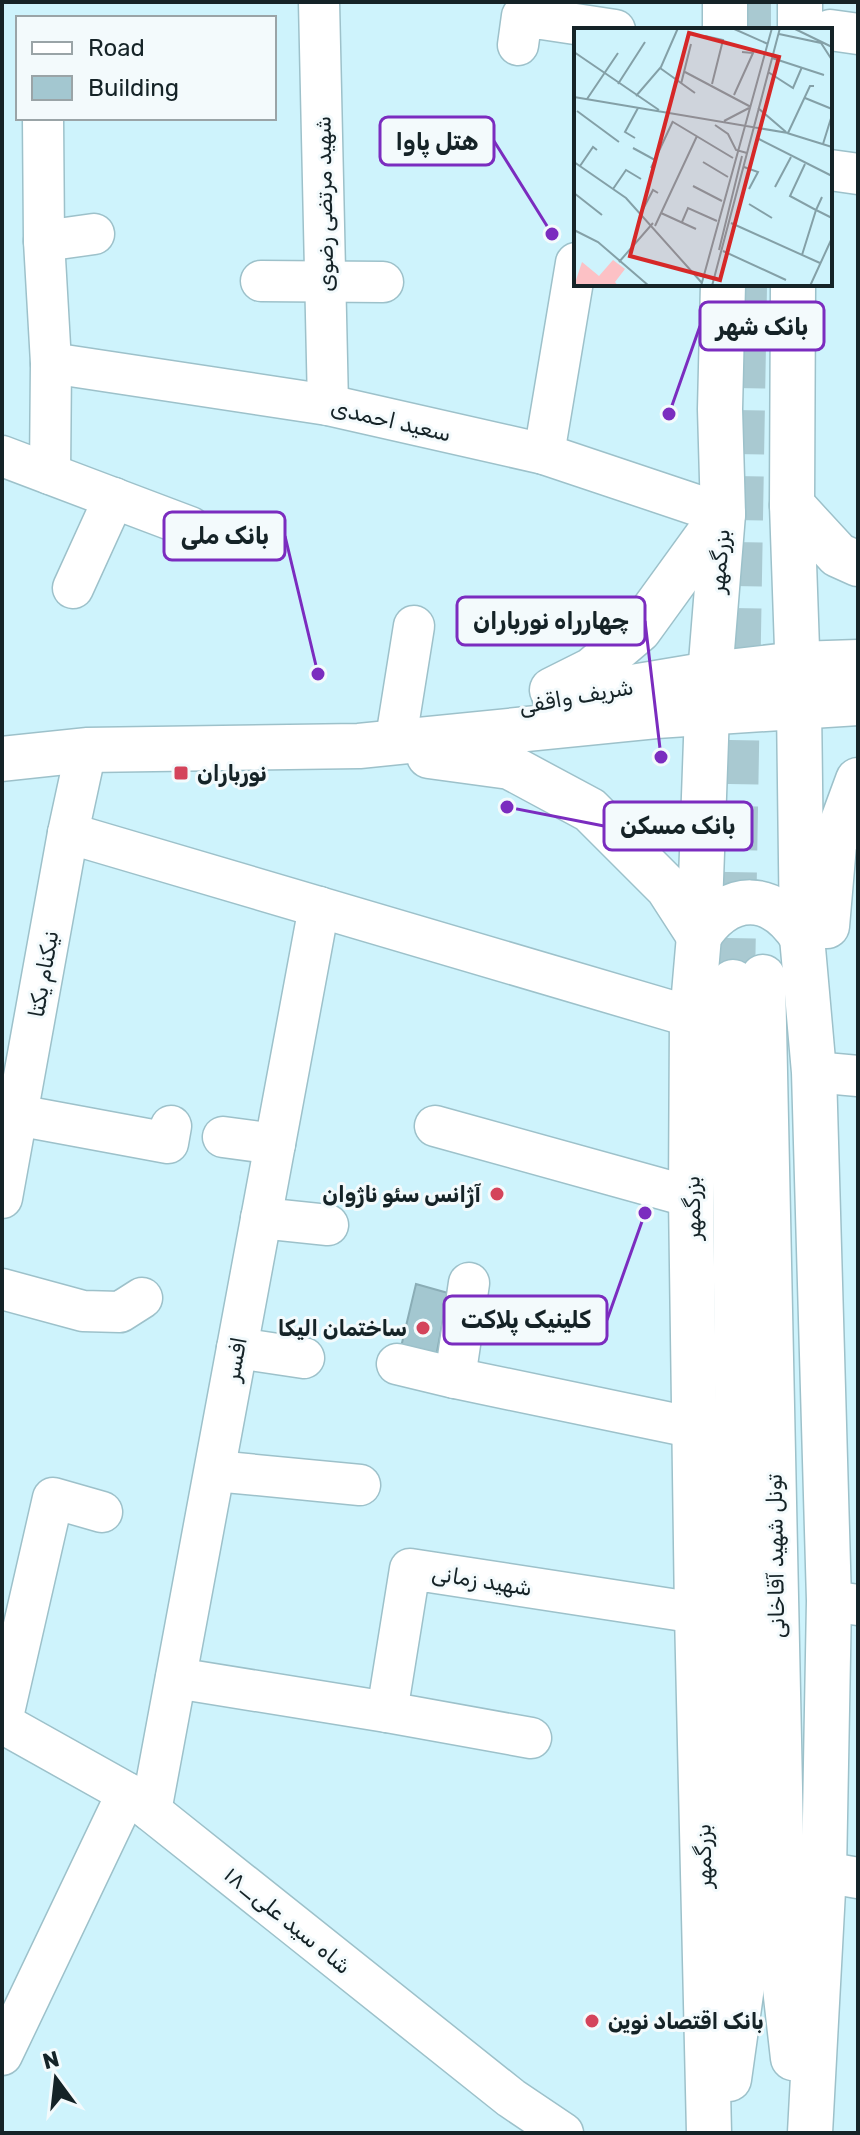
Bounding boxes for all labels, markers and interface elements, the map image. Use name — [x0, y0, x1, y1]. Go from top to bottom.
legend — [16, 16, 276, 120]
inset map — [574, 28, 832, 286]
text: Road — [88, 34, 145, 62]
text: Building — [88, 74, 179, 102]
street label: شهید مرتضی رضوی — [309, 116, 340, 292]
callout: هتل پاوا — [380, 117, 494, 165]
text: هتل پاوا — [396, 128, 478, 159]
callout: بانک شهر — [700, 302, 824, 350]
text: بانک شهر — [714, 313, 808, 341]
street label: سعید احمدی — [328, 394, 454, 447]
callout: بانک ملی — [164, 512, 285, 560]
text: بانک ملی — [181, 522, 269, 550]
street label: بزرگمهر — [703, 528, 736, 596]
callout: چهارراه نورباران — [457, 597, 645, 645]
text: چهارراه نورباران — [473, 607, 629, 635]
street label: شریف واقفی — [517, 673, 636, 720]
place label: نورباران — [197, 760, 267, 787]
marker: نورباران — [172, 764, 190, 782]
callout: بانک مسکن — [604, 802, 752, 850]
text: بانک مسکن — [620, 812, 736, 840]
street label: نیکنام یکتا — [23, 929, 65, 1020]
street label: بزرگمهر — [678, 1176, 707, 1242]
place label: آژانس سئو ناژوان — [322, 1181, 481, 1208]
marker: آژانس سئو ناژوان — [488, 1185, 506, 1203]
callout: کلینیک پلاکت — [444, 1296, 607, 1344]
text: کلینیک پلاکت — [461, 1306, 591, 1337]
place label: ساختمان الیکا — [278, 1315, 407, 1342]
marker: ساختمان الیکا — [414, 1319, 432, 1337]
street label: افسر — [218, 1335, 253, 1385]
street label: تونل شهید آقاخانی — [761, 1473, 790, 1639]
street label: شهید زمانی — [430, 1559, 534, 1602]
street label: بزرگمهر — [689, 1824, 718, 1890]
street label: ۱۸_شاه سید علی — [219, 1861, 357, 1980]
place label: بانک اقتصاد نوین — [608, 2008, 764, 2035]
marker: بانک اقتصاد نوین — [583, 2012, 601, 2030]
north arrow — [16, 2039, 96, 2119]
text: N — [40, 2045, 62, 2075]

